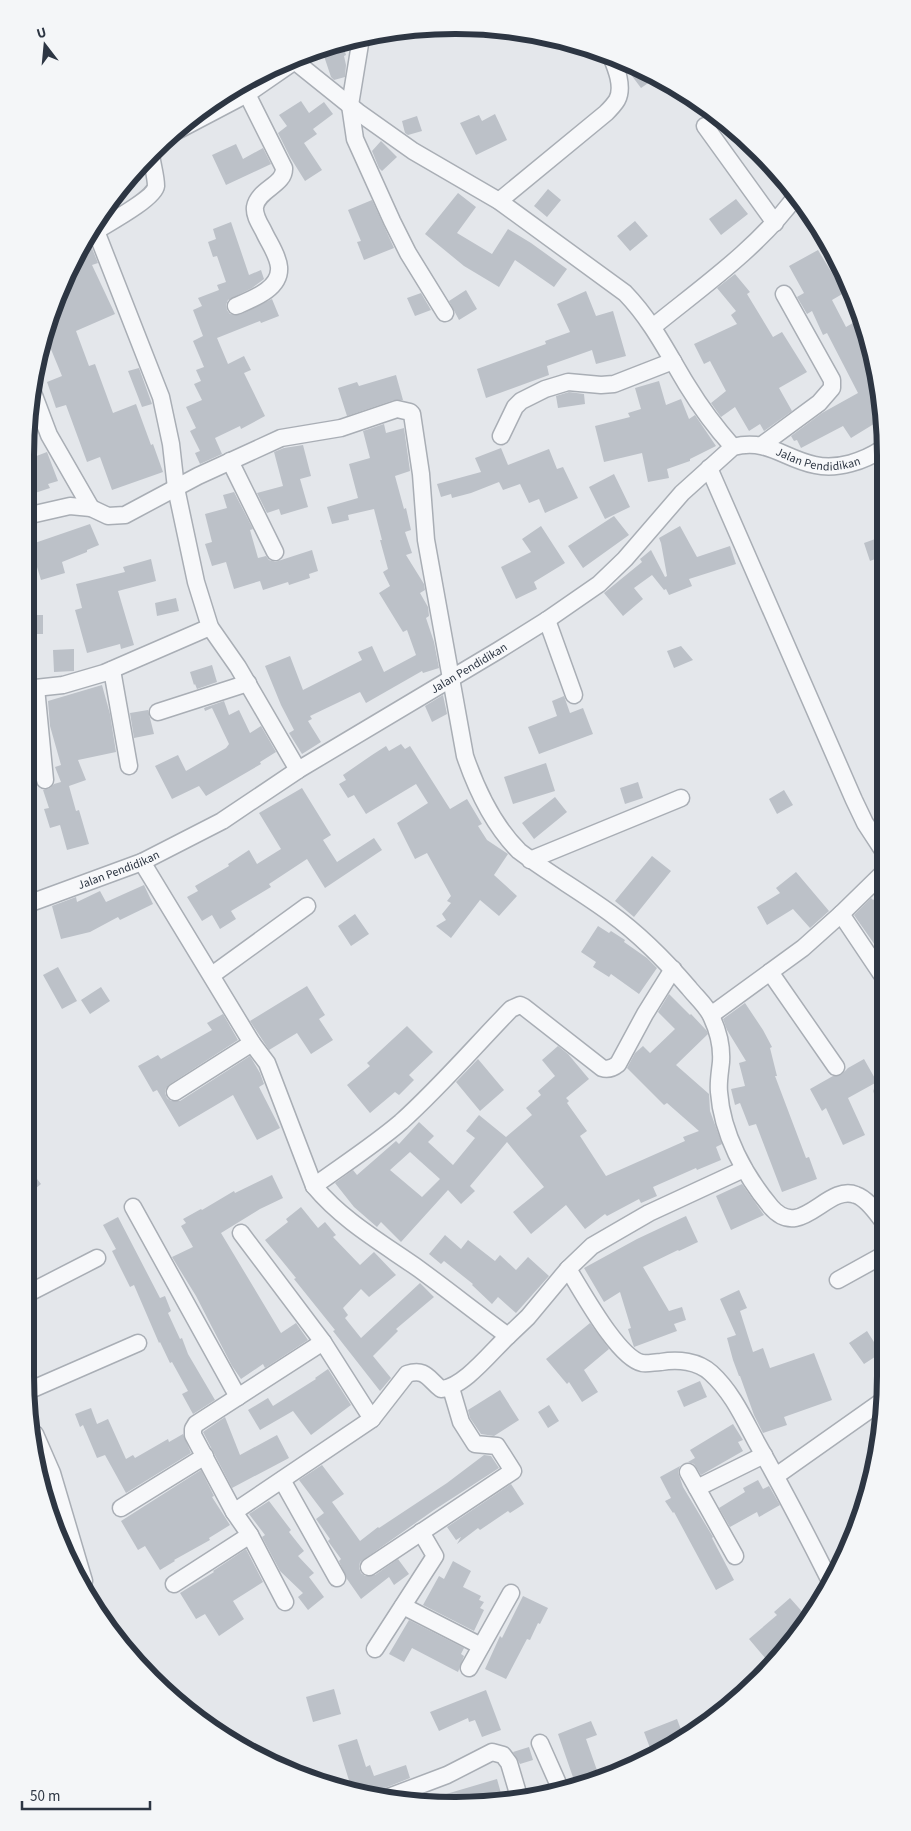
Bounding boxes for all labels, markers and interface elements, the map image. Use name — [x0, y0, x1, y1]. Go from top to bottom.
north arrow — [20, 20, 70, 70]
text: U — [34, 23, 49, 44]
street label: Jalan Pendidikan — [773, 443, 863, 475]
street label: Jalan Pendidikan — [427, 638, 510, 698]
street label: Jalan Pendidikan — [75, 846, 163, 893]
scale bar — [22, 1778, 150, 1810]
text: 50 m — [30, 1786, 60, 1807]

